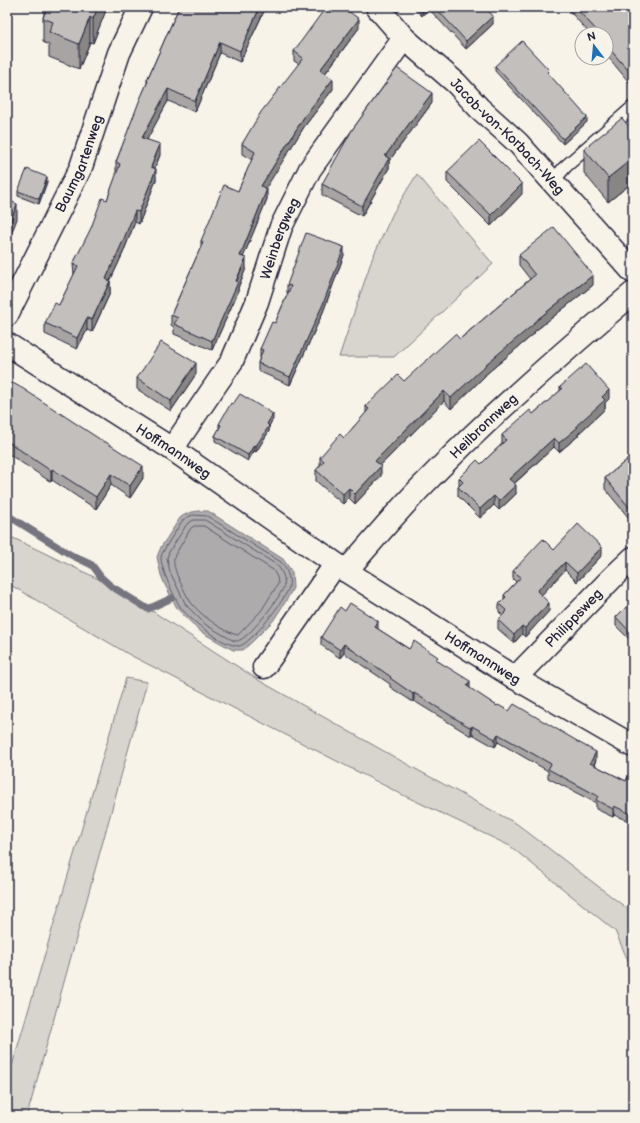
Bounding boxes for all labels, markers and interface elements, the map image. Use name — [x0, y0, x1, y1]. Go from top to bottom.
north arrow — [574, 26, 614, 66]
text: N — [586, 29, 597, 44]
street label: Jacob-von-Korbach-Weg — [447, 74, 568, 198]
street label: Baumgartenweg — [51, 113, 106, 215]
street label: Weinbergweg — [256, 195, 303, 282]
street label: Heilbronnweg — [446, 390, 521, 462]
street label: Hoffmannweg — [133, 420, 214, 482]
street label: Philippsweg — [541, 585, 606, 651]
street label: Hoffmannweg — [442, 627, 524, 688]

